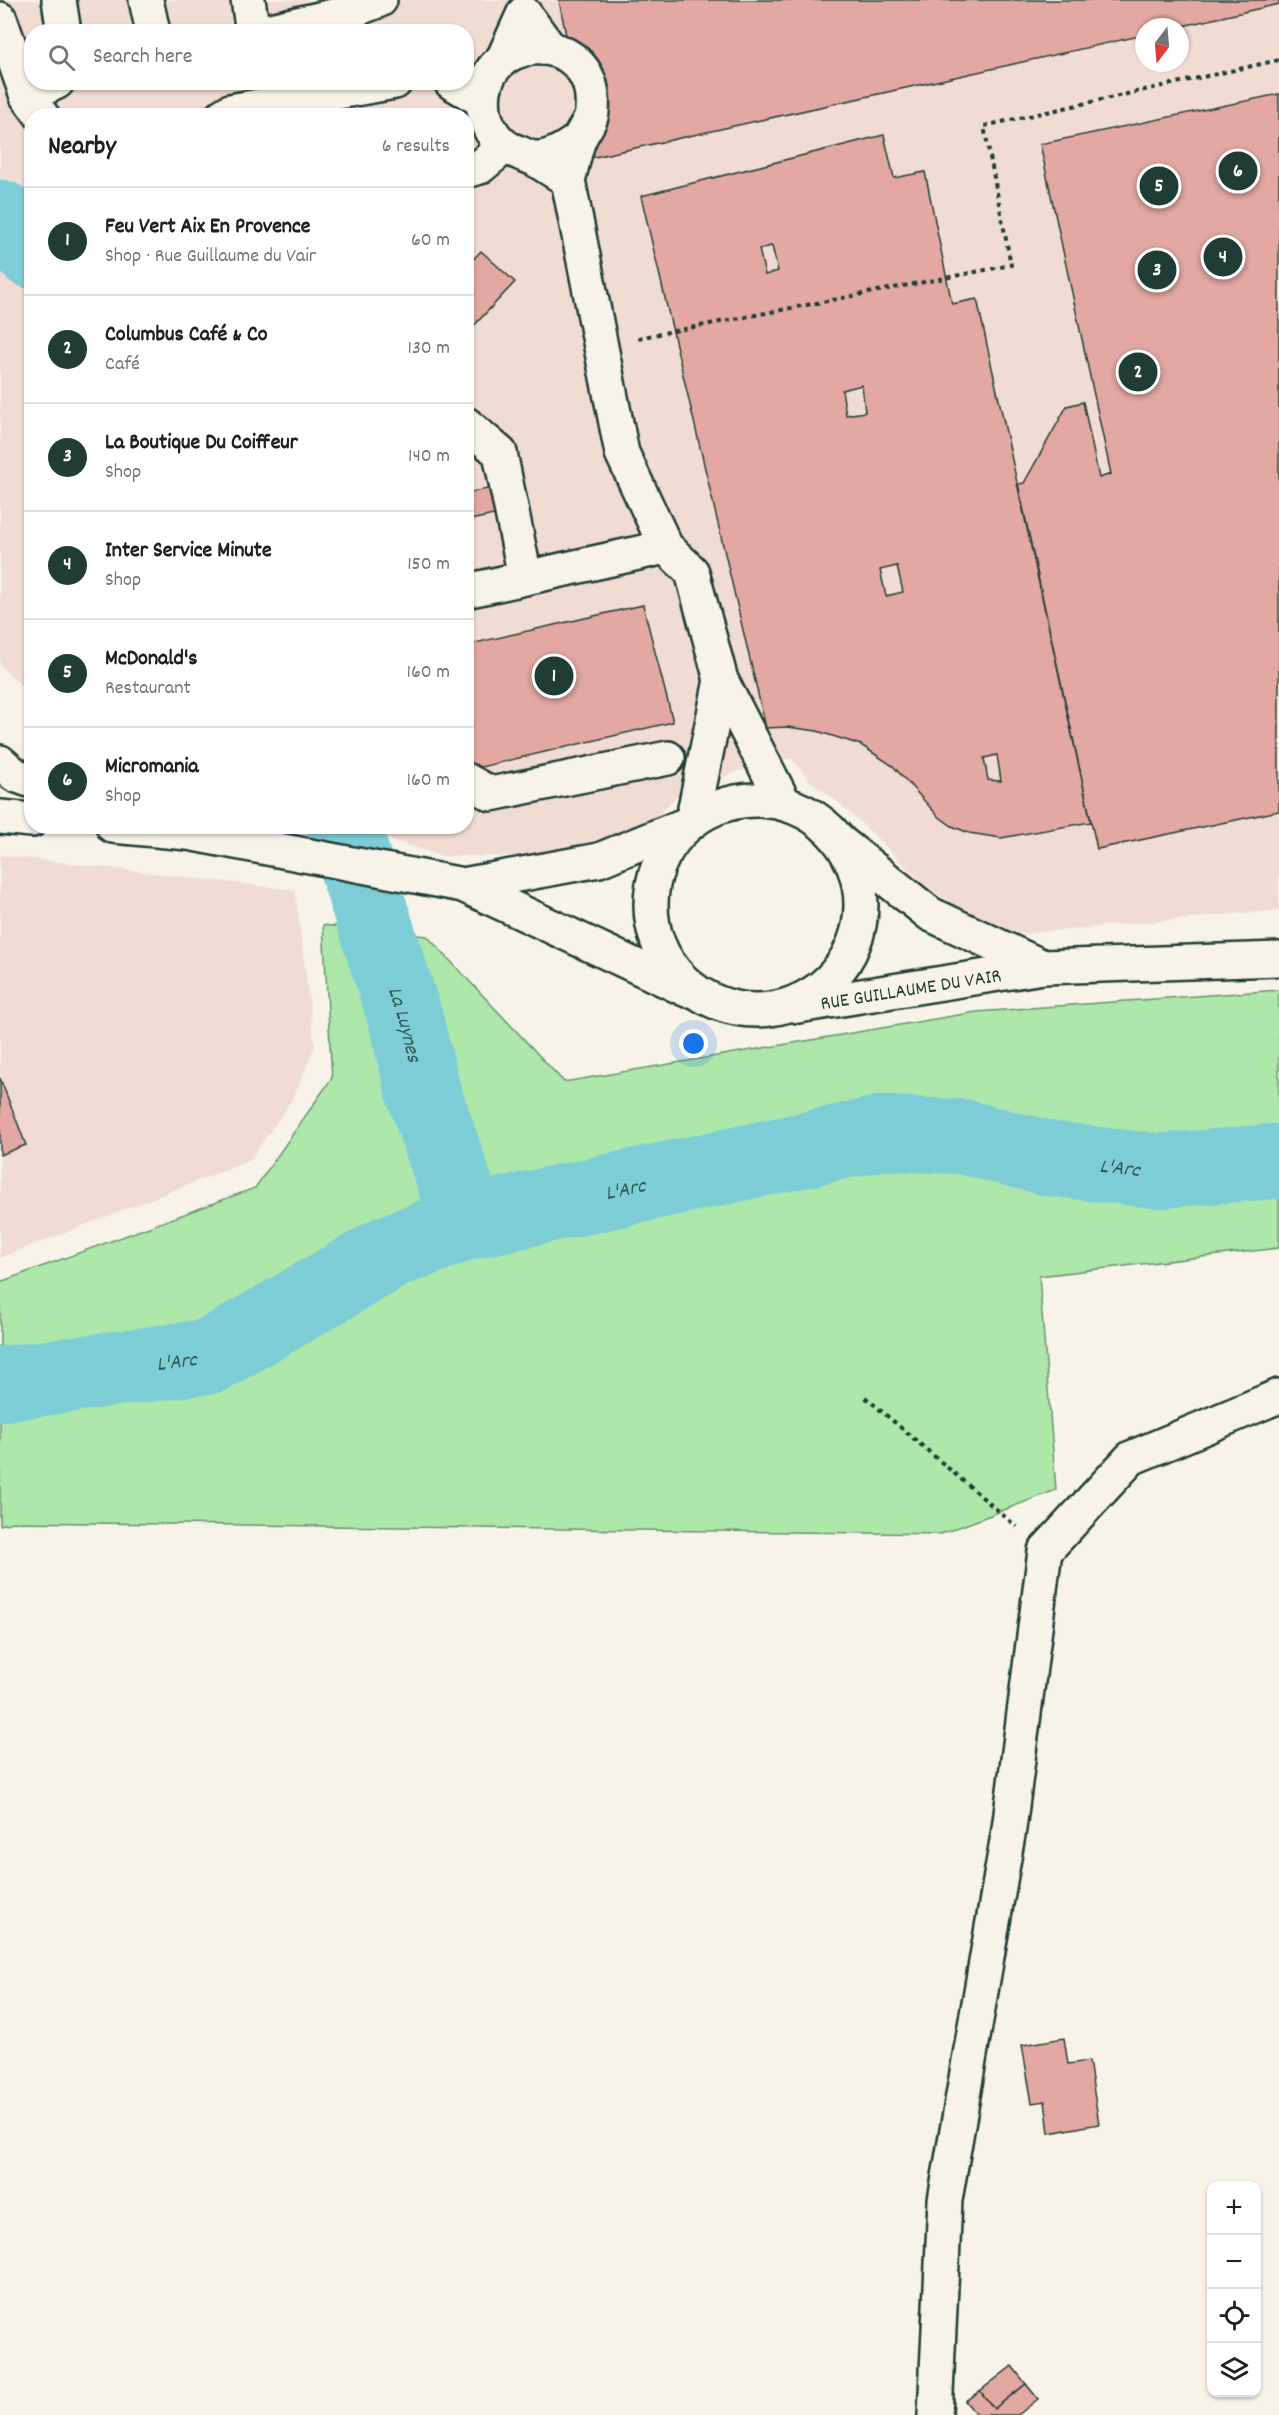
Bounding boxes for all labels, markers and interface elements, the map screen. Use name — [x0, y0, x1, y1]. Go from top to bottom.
north arrow — [1135, 18, 1189, 72]
search box — [24, 24, 474, 90]
icon: search — [45, 41, 78, 74]
text: Search here — [93, 42, 192, 73]
text: Nearby — [48, 129, 116, 166]
text: 6 results — [382, 133, 450, 161]
pin: 6 — [1218, 148, 1258, 194]
pin: 5 — [1140, 164, 1178, 208]
text: Feu Vert Aix En Provence — [105, 212, 311, 243]
text: 1 — [65, 227, 70, 255]
text: 60 m — [411, 227, 450, 255]
pin: 4 — [1204, 234, 1242, 280]
text: Shop · Rue Guillaume du Vair — [105, 243, 316, 271]
pin: 3 — [1138, 248, 1176, 292]
text: Columbus Café & Co — [105, 320, 268, 351]
text: 2 — [63, 335, 72, 363]
text: 130 m — [408, 335, 450, 363]
pin: 2 — [1118, 350, 1158, 394]
text: Café — [105, 351, 140, 379]
text: La Boutique Du Coiffeur — [105, 428, 298, 459]
text: 3 — [63, 443, 72, 471]
text: 140 m — [408, 443, 450, 471]
text: Shop — [105, 459, 141, 487]
text: Inter Service Minute — [105, 536, 272, 567]
text: 4 — [63, 551, 72, 579]
text: 150 m — [407, 551, 450, 579]
text: Shop — [105, 567, 141, 595]
text: McDonald's — [105, 644, 198, 675]
pin: 1 — [534, 654, 574, 698]
text: 5 — [63, 659, 72, 687]
text: 160 m — [407, 659, 450, 687]
text: Restaurant — [105, 675, 191, 703]
text: Micromania — [105, 752, 199, 783]
text: 6 — [63, 767, 72, 795]
text: 160 m — [407, 767, 450, 795]
text: Shop — [105, 783, 141, 811]
street label: RUE GUILLAUME DU VAIR — [819, 963, 1003, 1019]
water label: La Luynes — [378, 983, 428, 1067]
your location — [679, 1029, 708, 1058]
water label: L'Arc — [1098, 1153, 1143, 1187]
water label: L'Arc — [603, 1172, 650, 1210]
water label: L'Arc — [155, 1346, 200, 1381]
map controls — [1207, 2181, 1261, 2397]
button: + — [1207, 2181, 1261, 2235]
button: − — [1207, 2235, 1261, 2289]
button: locate — [1207, 2289, 1261, 2343]
button: layers — [1207, 2343, 1261, 2397]

